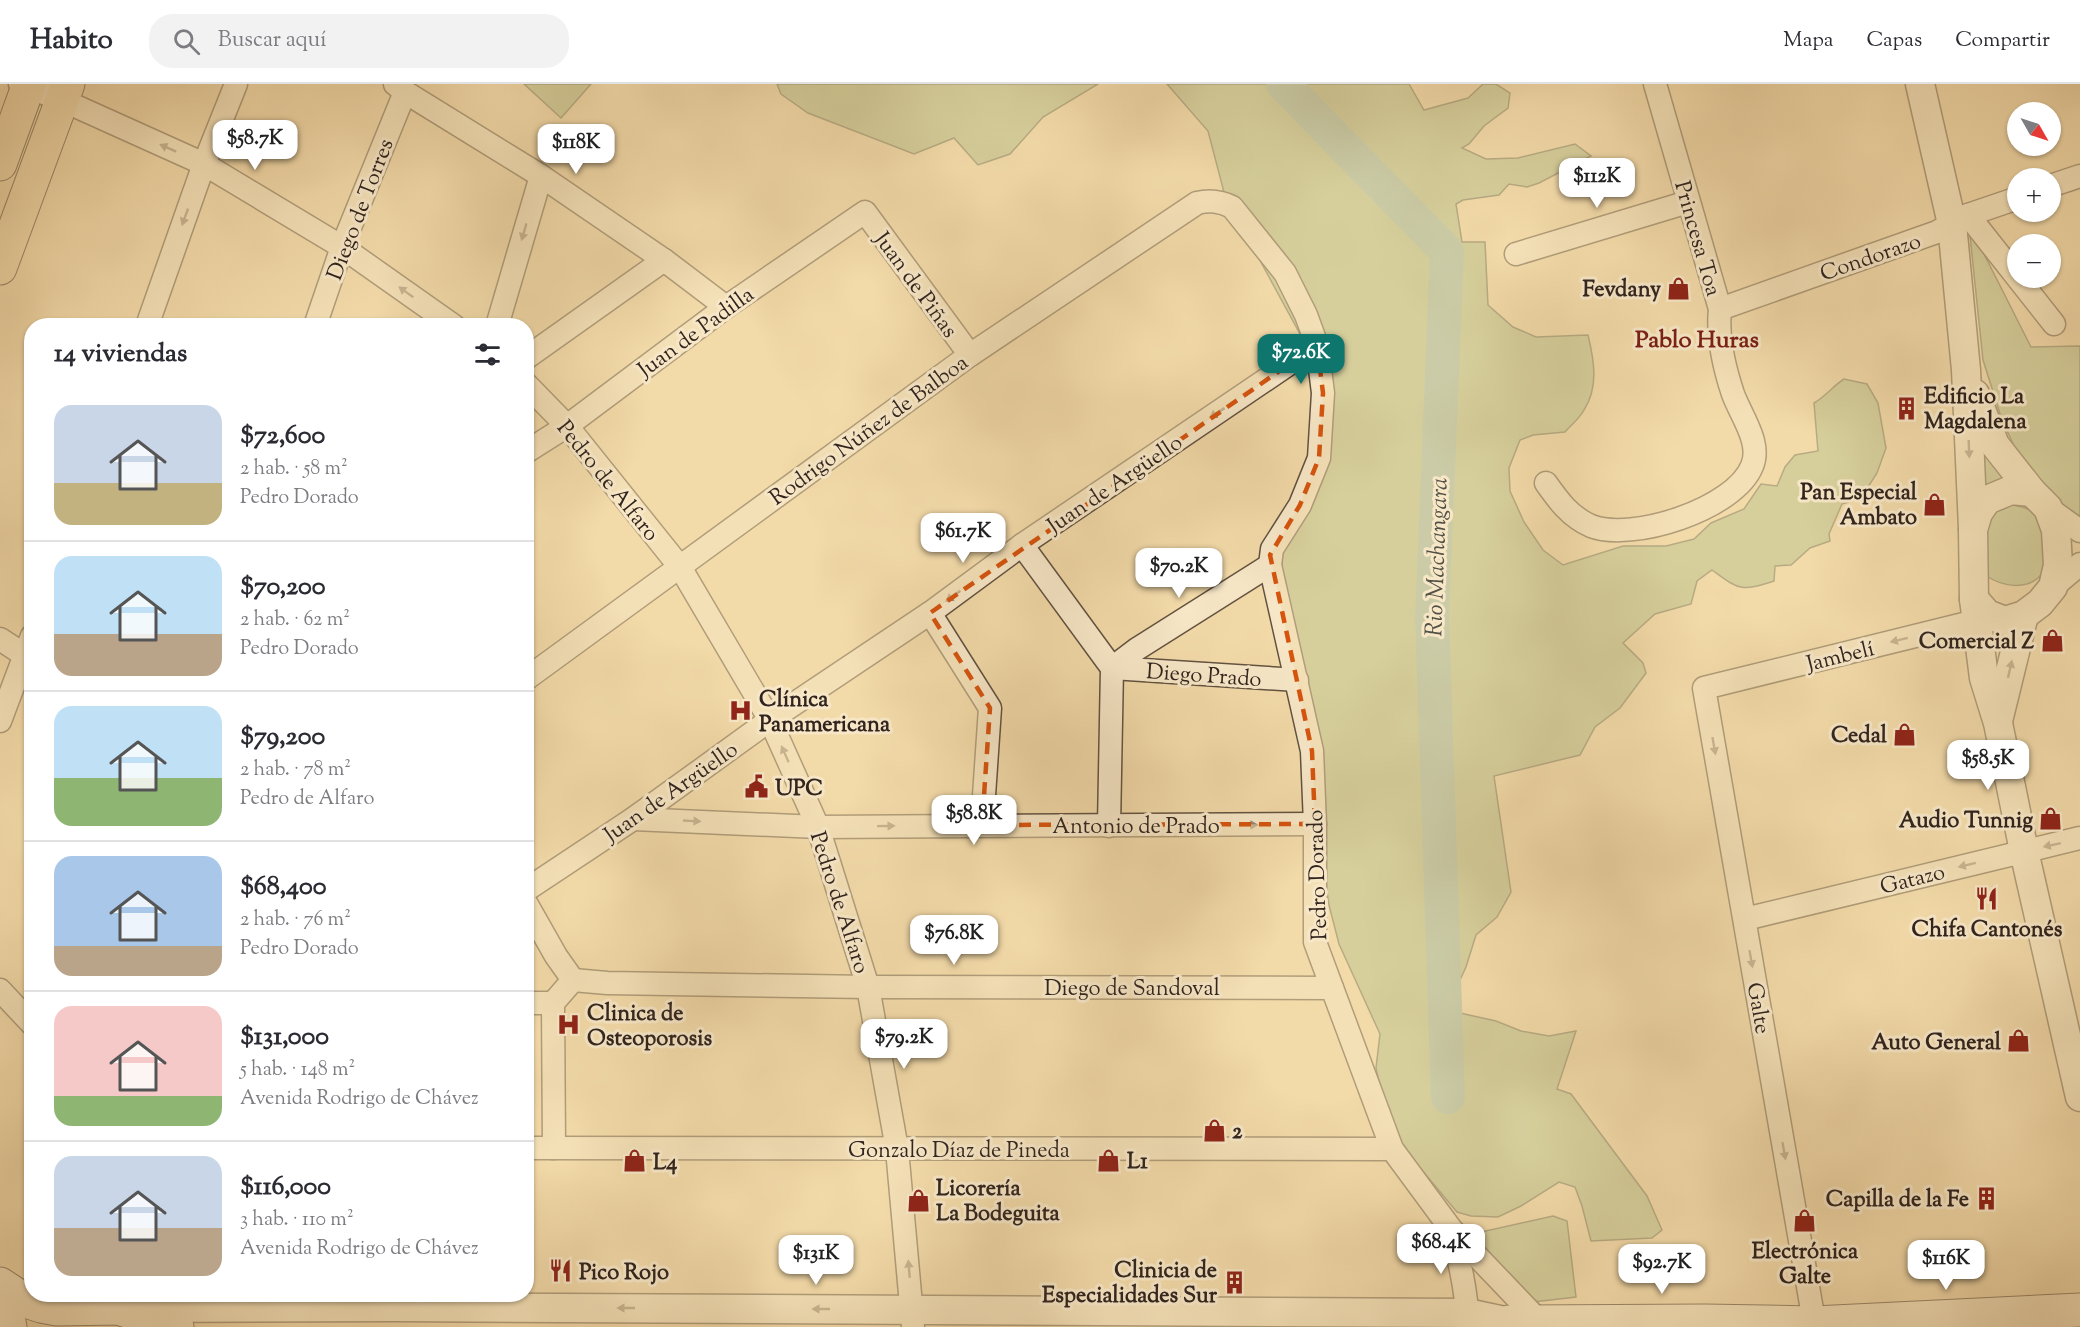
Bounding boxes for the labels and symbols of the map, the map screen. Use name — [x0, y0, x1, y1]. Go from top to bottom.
north arrow — [2007, 102, 2061, 156]
pin: $58.7K — [206, 120, 304, 171]
pin: $118K — [534, 124, 618, 175]
street label: Diego de Torres — [320, 135, 403, 285]
one-way arrow — [158, 143, 176, 153]
pin: $112K — [1555, 158, 1639, 209]
street label: Princesa Toa — [1664, 177, 1728, 300]
one-way arrow — [180, 208, 190, 226]
one-way arrow — [519, 223, 528, 241]
street label: Juan de Piñas — [865, 225, 964, 345]
street label: Condorazo — [1816, 227, 1926, 291]
place label: Fevdany — [1582, 275, 1661, 307]
shop icon: Fevdany — [1666, 275, 1692, 301]
street label: Juan de Padilla — [631, 280, 762, 387]
one-way arrow — [399, 286, 415, 298]
district label: Pablo Huras — [1635, 324, 1759, 358]
pin: $72.6K — [1252, 334, 1350, 385]
street label: Rodrigo Núñez de Balboa — [764, 348, 976, 515]
place label: Edificio La Magdalena — [1924, 382, 2027, 439]
building icon: Edificio La Magdalena — [1893, 395, 1919, 421]
one-way arrow — [1209, 407, 1225, 418]
street label: Pedro de Alfaro — [548, 414, 666, 549]
street label: Juan de Argüello — [1041, 428, 1190, 543]
one-way arrow — [1965, 440, 1974, 459]
water label: Rio Machangara — [1418, 477, 1458, 637]
place label: Pan Especial Ambato — [1800, 478, 1918, 535]
shop icon: Pan Especial Ambato — [1922, 491, 1948, 517]
pin: $61.7K — [914, 513, 1012, 564]
pin: $70.2K — [1130, 548, 1228, 599]
one-way arrow — [945, 590, 961, 602]
place label: Comercial Z — [1919, 627, 2035, 659]
shop icon: Comercial Z — [2039, 627, 2065, 653]
street label: Jambelí — [1802, 634, 1878, 682]
one-way arrow — [1890, 636, 1908, 646]
street label: Diego Prado — [1145, 657, 1263, 697]
one-way arrow — [2006, 659, 2015, 678]
place label: Clínica Panamericana — [759, 685, 891, 742]
hospital icon: Clínica Panamericana — [728, 698, 754, 724]
place label: Cedal — [1831, 721, 1888, 753]
shop icon: Cedal — [1892, 721, 1918, 747]
street label: Juan de Argüello — [597, 735, 745, 852]
one-way arrow — [1710, 737, 1719, 756]
pin: $58.5K — [1939, 740, 2037, 791]
one-way arrow — [780, 745, 790, 763]
public building icon: UPC — [744, 774, 770, 800]
place label: UPC — [775, 774, 823, 806]
pin: $58.8K — [925, 795, 1023, 846]
place label: Audio Tunnig — [1899, 806, 2033, 838]
shop icon: Audio Tunnig — [2038, 806, 2064, 832]
street label: Pedro Dorado — [1301, 809, 1337, 941]
street label: Antonio de Prado — [1052, 812, 1220, 844]
one-way arrow — [682, 817, 701, 826]
one-way arrow — [1240, 820, 1259, 830]
one-way arrow — [877, 821, 896, 831]
street label: Pedro de Alfaro — [800, 828, 876, 978]
one-way arrow — [2043, 840, 2061, 850]
street label: Gatazo — [1877, 857, 1949, 904]
one-way arrow — [1958, 860, 1976, 870]
restaurant icon: Chifa Cantonés — [1974, 886, 2000, 912]
pin: $76.8K — [905, 915, 1003, 966]
place label: Chifa Cantonés — [1912, 915, 2063, 947]
one-way arrow — [1747, 949, 1756, 968]
street label: Diego de Sandoval — [1044, 974, 1220, 1006]
street label: Galte — [1737, 980, 1777, 1037]
place label: Clinica de Osteoporosis — [587, 999, 712, 1056]
hospital icon: Clinica de Osteoporosis — [556, 1012, 582, 1038]
pin: $79.2K — [855, 1019, 953, 1070]
place label: Auto General — [1871, 1028, 2002, 1060]
shop icon: Auto General — [2006, 1028, 2032, 1054]
shop icon: 2 — [1201, 1117, 1227, 1143]
place label: 2 — [1232, 1117, 1243, 1149]
street label: Gonzalo Díaz de Pineda — [848, 1136, 1070, 1168]
one-way arrow — [1780, 1142, 1789, 1161]
shop icon: L1 — [1096, 1147, 1122, 1173]
place label: L1 — [1127, 1147, 1148, 1179]
shop icon: L4 — [622, 1148, 648, 1174]
place label: L4 — [653, 1148, 677, 1180]
place label: Licorería La Bodeguita — [936, 1174, 1061, 1231]
place label: Capilla de la Fe — [1826, 1185, 1969, 1217]
building icon: Capilla de la Fe — [1974, 1185, 2000, 1211]
shop icon: Licorería La Bodeguita — [905, 1187, 931, 1213]
shop icon: Electrónica Galte — [1792, 1208, 1818, 1234]
pin: $68.4K — [1392, 1224, 1490, 1275]
pin: $131K — [774, 1235, 858, 1286]
place label: Electrónica Galte — [1752, 1237, 1859, 1294]
pin: $116K — [1904, 1240, 1988, 1291]
pin: $92.7K — [1613, 1244, 1711, 1295]
place label: Clinicia de Especialidades Sur — [1042, 1256, 1218, 1313]
restaurant icon: Pico Rojo — [548, 1258, 574, 1284]
place label: Pico Rojo — [579, 1258, 669, 1290]
one-way arrow — [904, 1259, 914, 1278]
building icon: Clinicia de Especialidades Sur — [1222, 1269, 1248, 1295]
one-way arrow — [617, 1303, 636, 1313]
one-way arrow — [812, 1304, 831, 1314]

